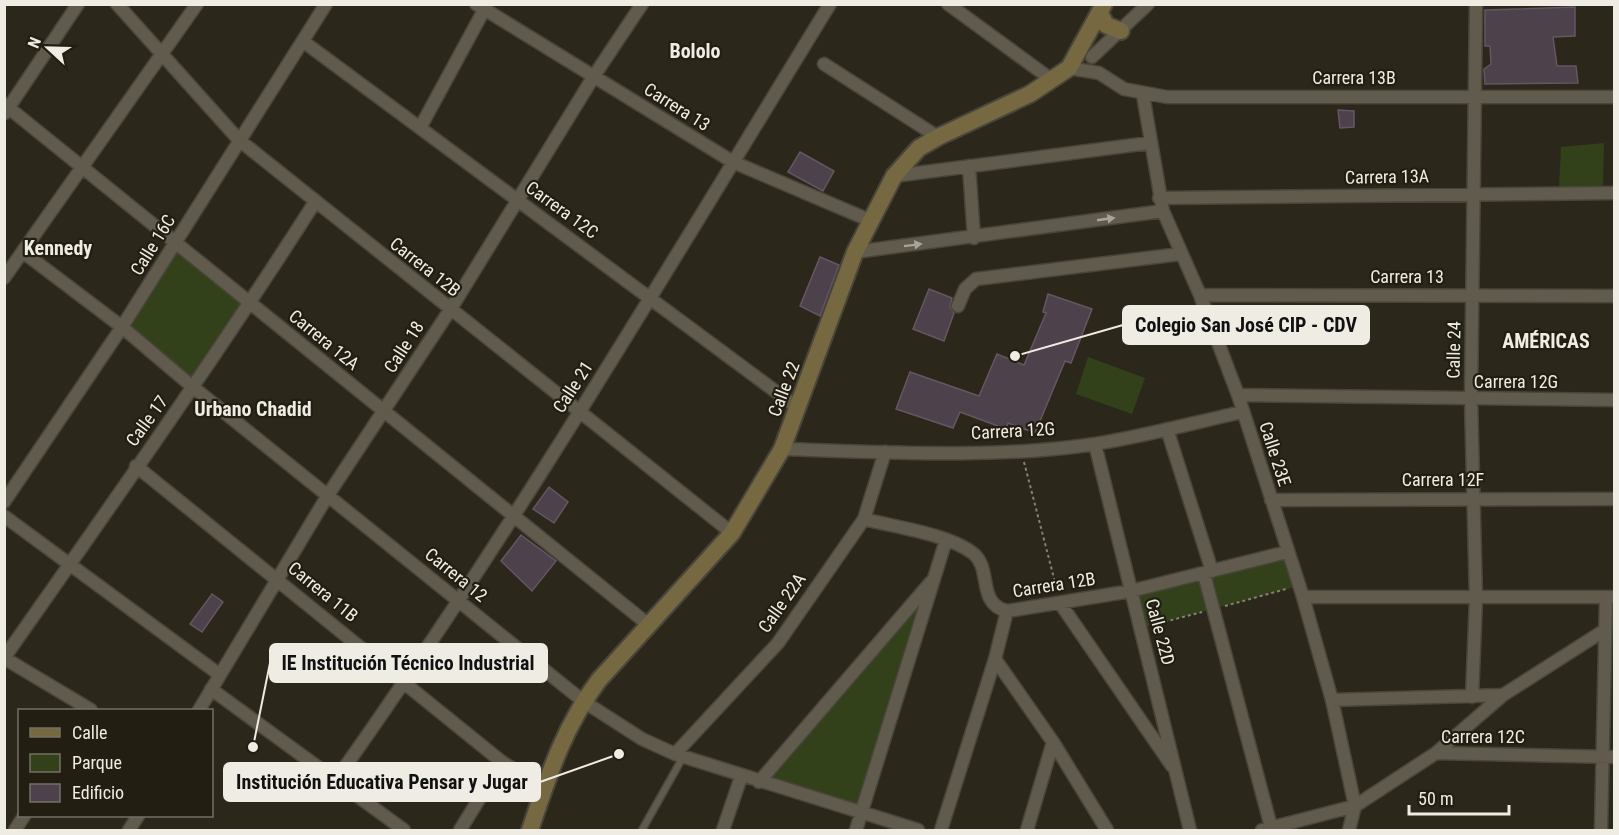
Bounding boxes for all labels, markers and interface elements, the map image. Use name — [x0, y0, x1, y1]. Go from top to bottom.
north arrow — [18, 18, 78, 78]
text: N — [24, 34, 45, 51]
district label: Bololo — [669, 39, 721, 63]
street label: Carrera 13B — [1312, 67, 1396, 88]
street label: Carrera 13 — [640, 78, 714, 135]
street label: Carrera 13A — [1345, 165, 1430, 188]
street label: Carrera 12C — [522, 176, 602, 243]
street label: Calle 16C — [126, 210, 179, 279]
one-way arrow — [1097, 215, 1116, 224]
street label: Carrera 12B — [386, 233, 465, 301]
district label: Kennedy — [24, 236, 92, 260]
one-way arrow — [904, 240, 923, 250]
street label: Carrera 13 — [1370, 266, 1444, 287]
street label: Carrera 12A — [285, 305, 364, 375]
callout: Colegio San José CIP - CDV — [1123, 306, 1369, 344]
text: Colegio San José CIP - CDV — [1135, 313, 1357, 337]
street label: Calle 18 — [379, 317, 428, 377]
street label: Calle 24 — [1443, 321, 1465, 379]
district label: AMÉRICAS — [1502, 329, 1590, 353]
street label: Calle 21 — [548, 357, 597, 417]
street label: Calle 22 — [763, 358, 804, 419]
street label: Carrera 12G — [1474, 371, 1558, 392]
street label: Calle 17 — [121, 391, 172, 450]
district label: Urbano Chadid — [194, 397, 312, 421]
street label: Carrera 12G — [970, 418, 1056, 443]
street label: Calle 23E — [1255, 419, 1296, 489]
street label: Carrera 12F — [1402, 469, 1485, 490]
street label: Carrera 12 — [421, 543, 492, 606]
street label: Carrera 11B — [284, 557, 362, 626]
street label: Calle 22A — [754, 568, 810, 637]
street label: Carrera 12B — [1011, 568, 1097, 601]
street label: Calle 22D — [1142, 596, 1179, 667]
callout: IE Institución Técnico Industrial — [270, 644, 547, 682]
text: IE Institución Técnico Industrial — [281, 651, 535, 675]
legend — [18, 709, 213, 817]
text: Calle — [72, 722, 108, 743]
street label: Carrera 12C — [1441, 726, 1525, 747]
text: Parque — [72, 752, 122, 773]
callout: Institución Educativa Pensar y Jugar — [224, 763, 540, 801]
text: Institución Educativa Pensar y Jugar — [236, 770, 528, 794]
scale bar — [1409, 778, 1510, 816]
text: Edificio — [72, 782, 124, 803]
text: 50 m — [1418, 788, 1453, 809]

